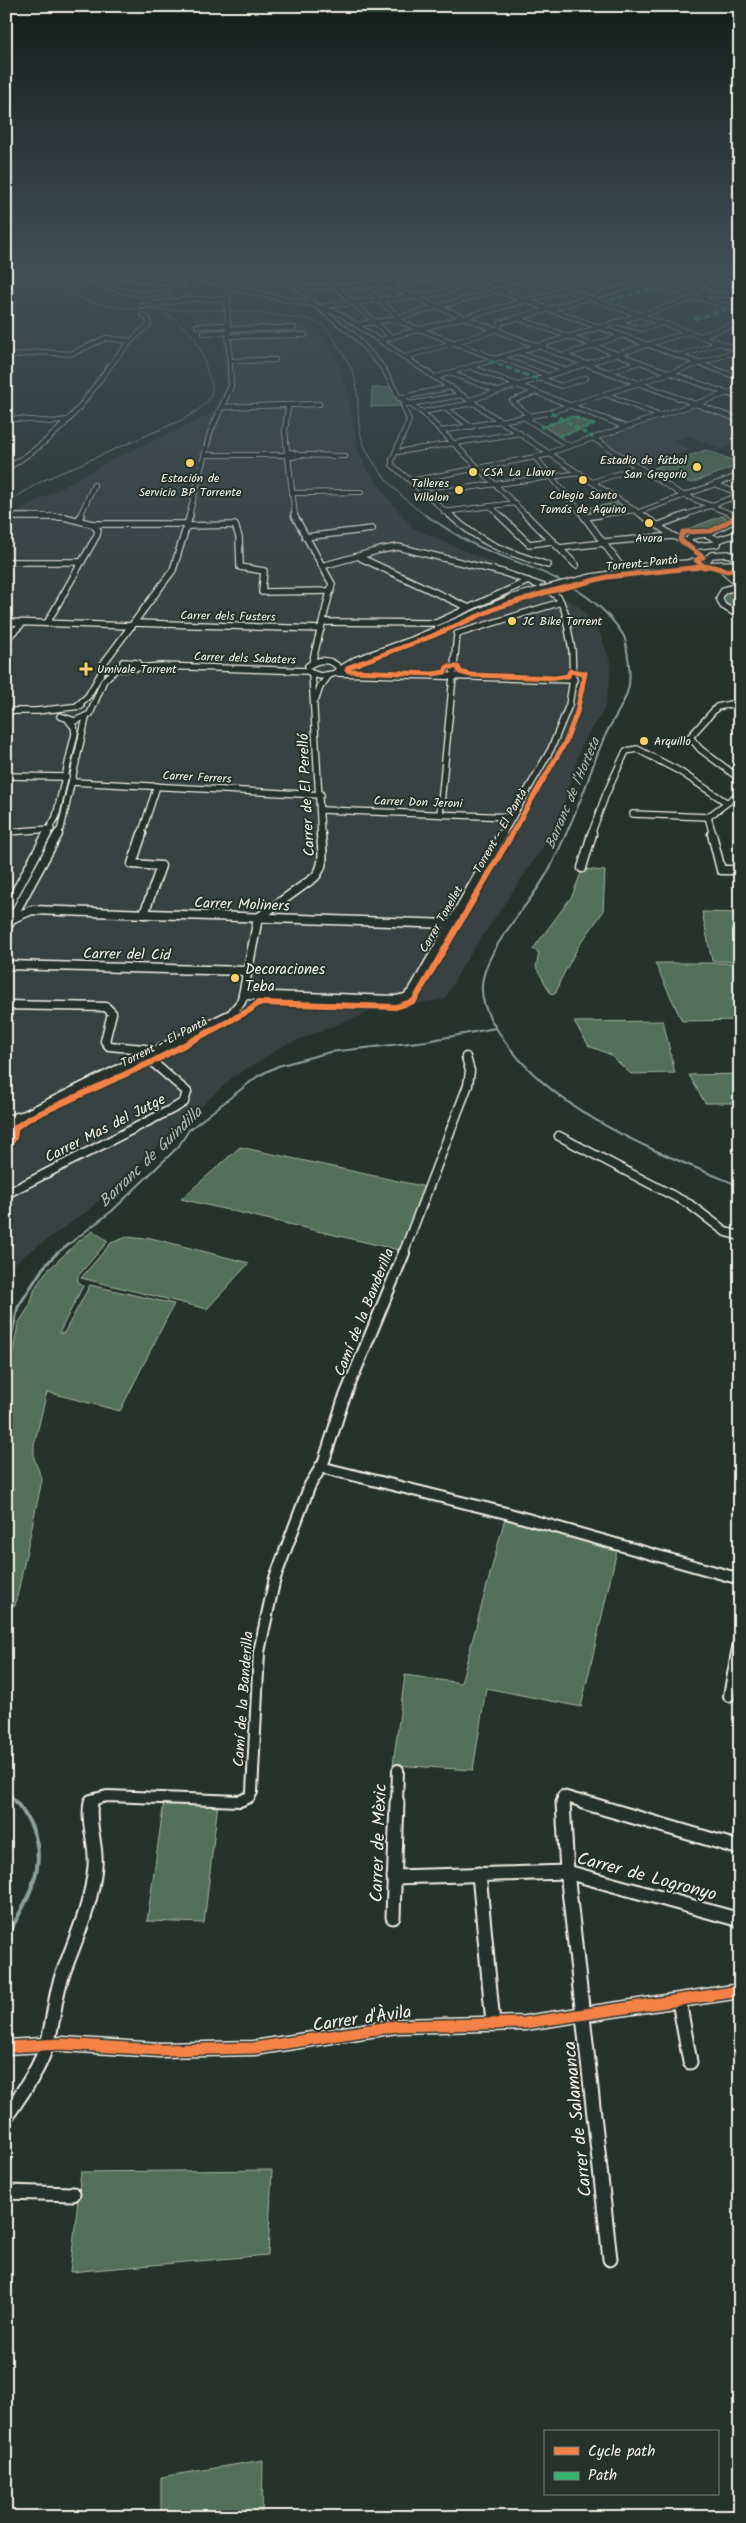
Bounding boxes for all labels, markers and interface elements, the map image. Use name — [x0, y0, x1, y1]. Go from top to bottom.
place label: Estadio de fútbol San Gregorio — [600, 451, 687, 484]
marker: Estación de Servicio BP Torrente — [184, 457, 196, 469]
marker: Estadio de fútbol San Gregorio — [691, 461, 703, 473]
place label: CSA La Llavor — [483, 463, 556, 482]
marker: CSA La Llavor — [467, 466, 479, 478]
place label: Estación de Servicio BP Torrente — [139, 469, 242, 502]
place label: Talleres Villalon — [411, 474, 449, 507]
marker: Colegio Santo Tomás de Aquino — [577, 474, 589, 486]
marker: Talleres Villalon — [453, 484, 465, 496]
place label: Colegio Santo Tomás de Aquino — [540, 486, 626, 519]
marker: Avora — [643, 517, 655, 529]
place label: Avora — [635, 529, 663, 548]
street label: Torrent_Pantà — [605, 550, 679, 577]
street label: Carrer dels Fusters — [180, 606, 276, 627]
place label: JC Bike Torrent — [522, 612, 603, 631]
marker: JC Bike Torrent — [506, 615, 518, 627]
street label: Carrer dels Sabaters — [194, 647, 296, 670]
place label: Umivale Torrent — [97, 660, 177, 679]
marker: Umivale Torrent — [79, 662, 93, 676]
street label: Carrer de El Perelló — [292, 732, 322, 857]
place label: Arquillo — [654, 732, 691, 751]
water label: Barranc de l'Horteta — [540, 733, 607, 852]
marker: Arquillo — [638, 735, 650, 747]
street label: Carrer Ferrers — [162, 766, 232, 789]
street label: Torrent - El Pantà — [468, 785, 533, 877]
street label: Carrer Don Jeroni — [373, 791, 464, 814]
street label: Carrer Tonellet — [415, 882, 468, 956]
street label: Carrer Moliners — [194, 891, 291, 919]
street label: Carrer del Cid — [83, 942, 172, 968]
place label: Decoraciones Teba — [245, 958, 326, 999]
marker: Decoraciones Teba — [229, 972, 241, 984]
street label: Torrent - El Pantà — [118, 1012, 211, 1072]
street label: Carrer Mas del Jutge — [41, 1088, 170, 1170]
water label: Barranc de Guindilla — [93, 1100, 210, 1213]
street label: Camí de la Banderilla — [328, 1245, 402, 1380]
street label: Camí de la Banderilla — [227, 1630, 261, 1768]
street label: Carrer de Mèxic — [363, 1783, 396, 1903]
street label: Carrer de Logronyo — [574, 1845, 720, 1910]
street label: Carrer d'Àvila — [311, 1998, 414, 2041]
street label: Carrer de Salamanca — [556, 2040, 601, 2198]
legend — [544, 2430, 718, 2496]
text: Cycle path — [588, 2440, 655, 2464]
text: Path — [588, 2464, 617, 2488]

